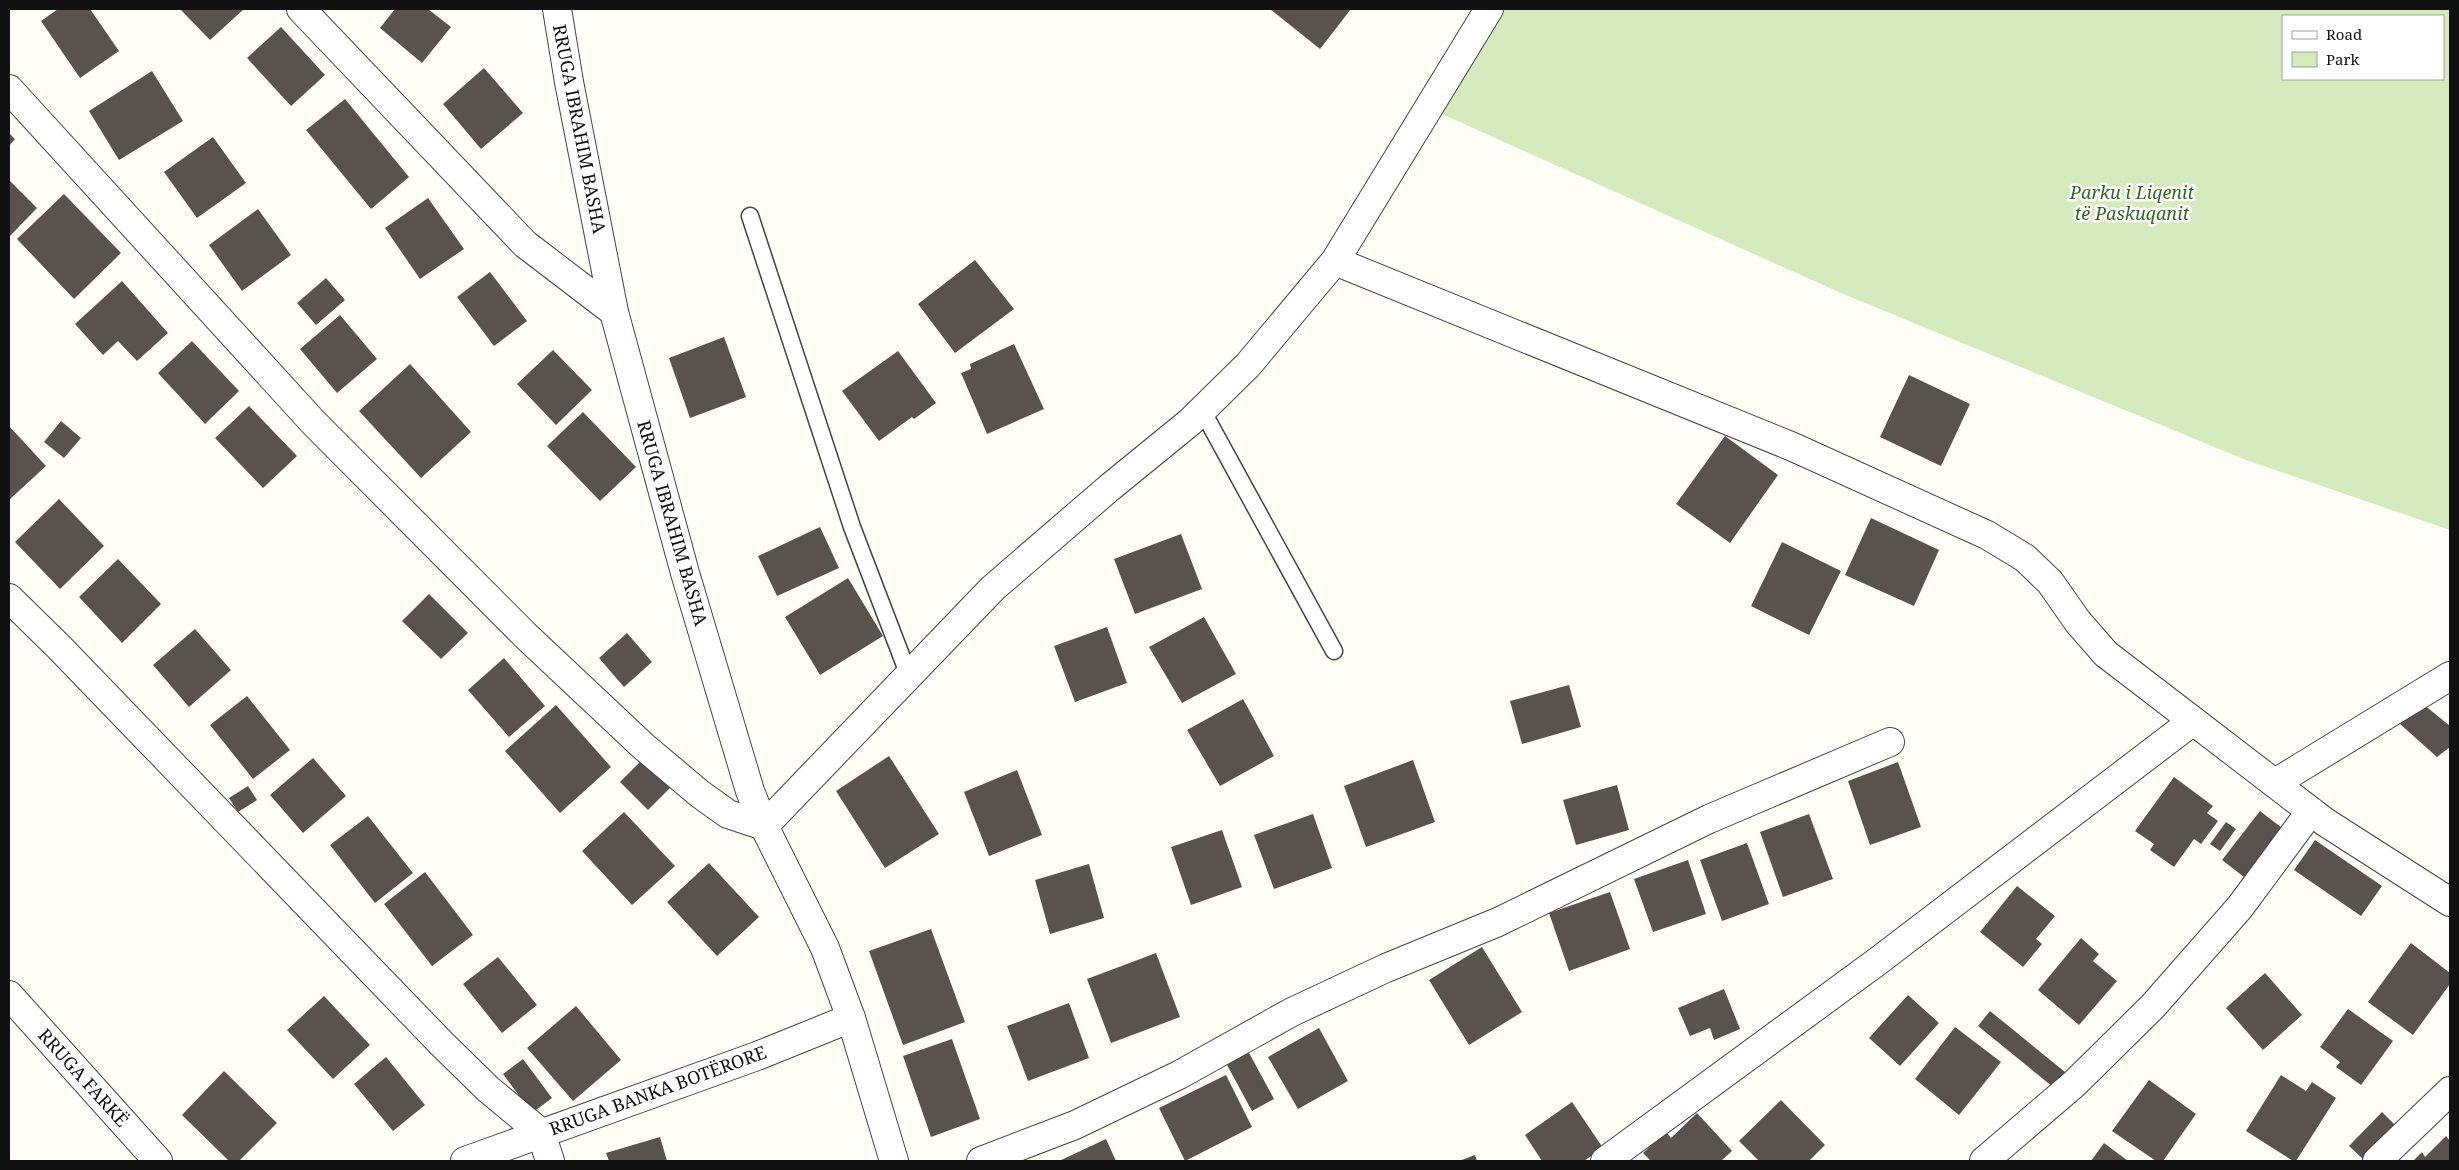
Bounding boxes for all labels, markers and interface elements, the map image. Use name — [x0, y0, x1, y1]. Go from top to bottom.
legend — [2282, 15, 2444, 80]
street label: RRUGA IBRAHIM BASHA — [548, 22, 612, 236]
text: Road — [2326, 24, 2362, 44]
text: Park — [2326, 49, 2360, 69]
park label: Parku i Liqenit të Paskuqanit — [2069, 180, 2195, 225]
street label: RRUGA IBRAHIM BASHA — [632, 417, 714, 629]
street label: RRUGA FARKË — [33, 1023, 134, 1132]
street label: RRUGA BANKA BOTËRORE — [546, 1040, 769, 1141]

